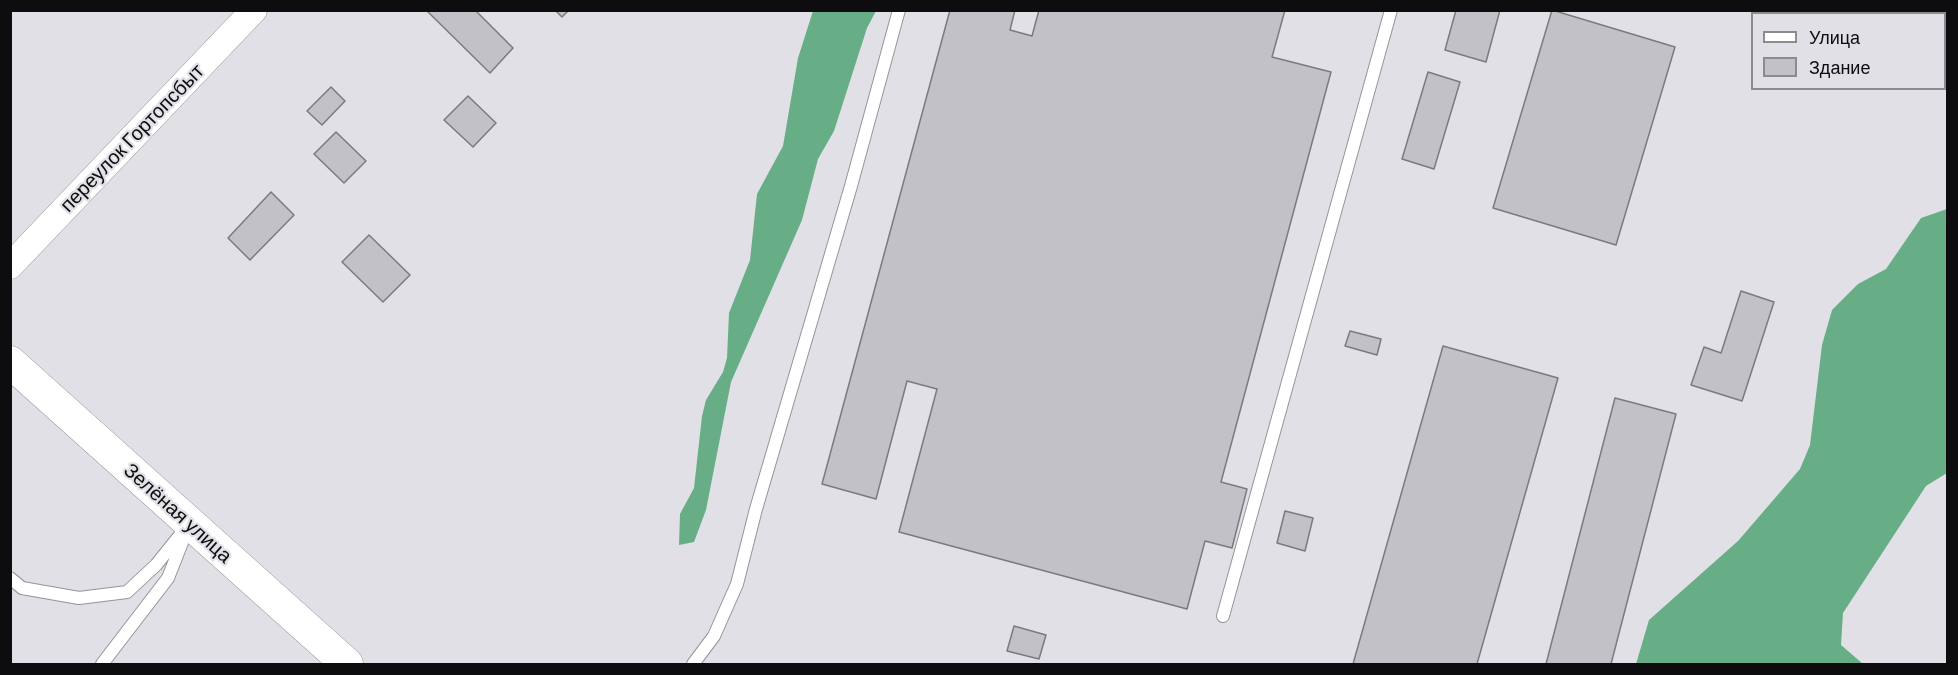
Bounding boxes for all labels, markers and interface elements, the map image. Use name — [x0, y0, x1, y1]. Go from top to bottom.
legend — [1751, 12, 1946, 90]
text: Улица — [1809, 26, 1860, 48]
text: Здание — [1809, 56, 1870, 78]
street label: переулок Гортопсбыт — [55, 59, 209, 217]
street label: Зелёная улица — [119, 458, 237, 568]

